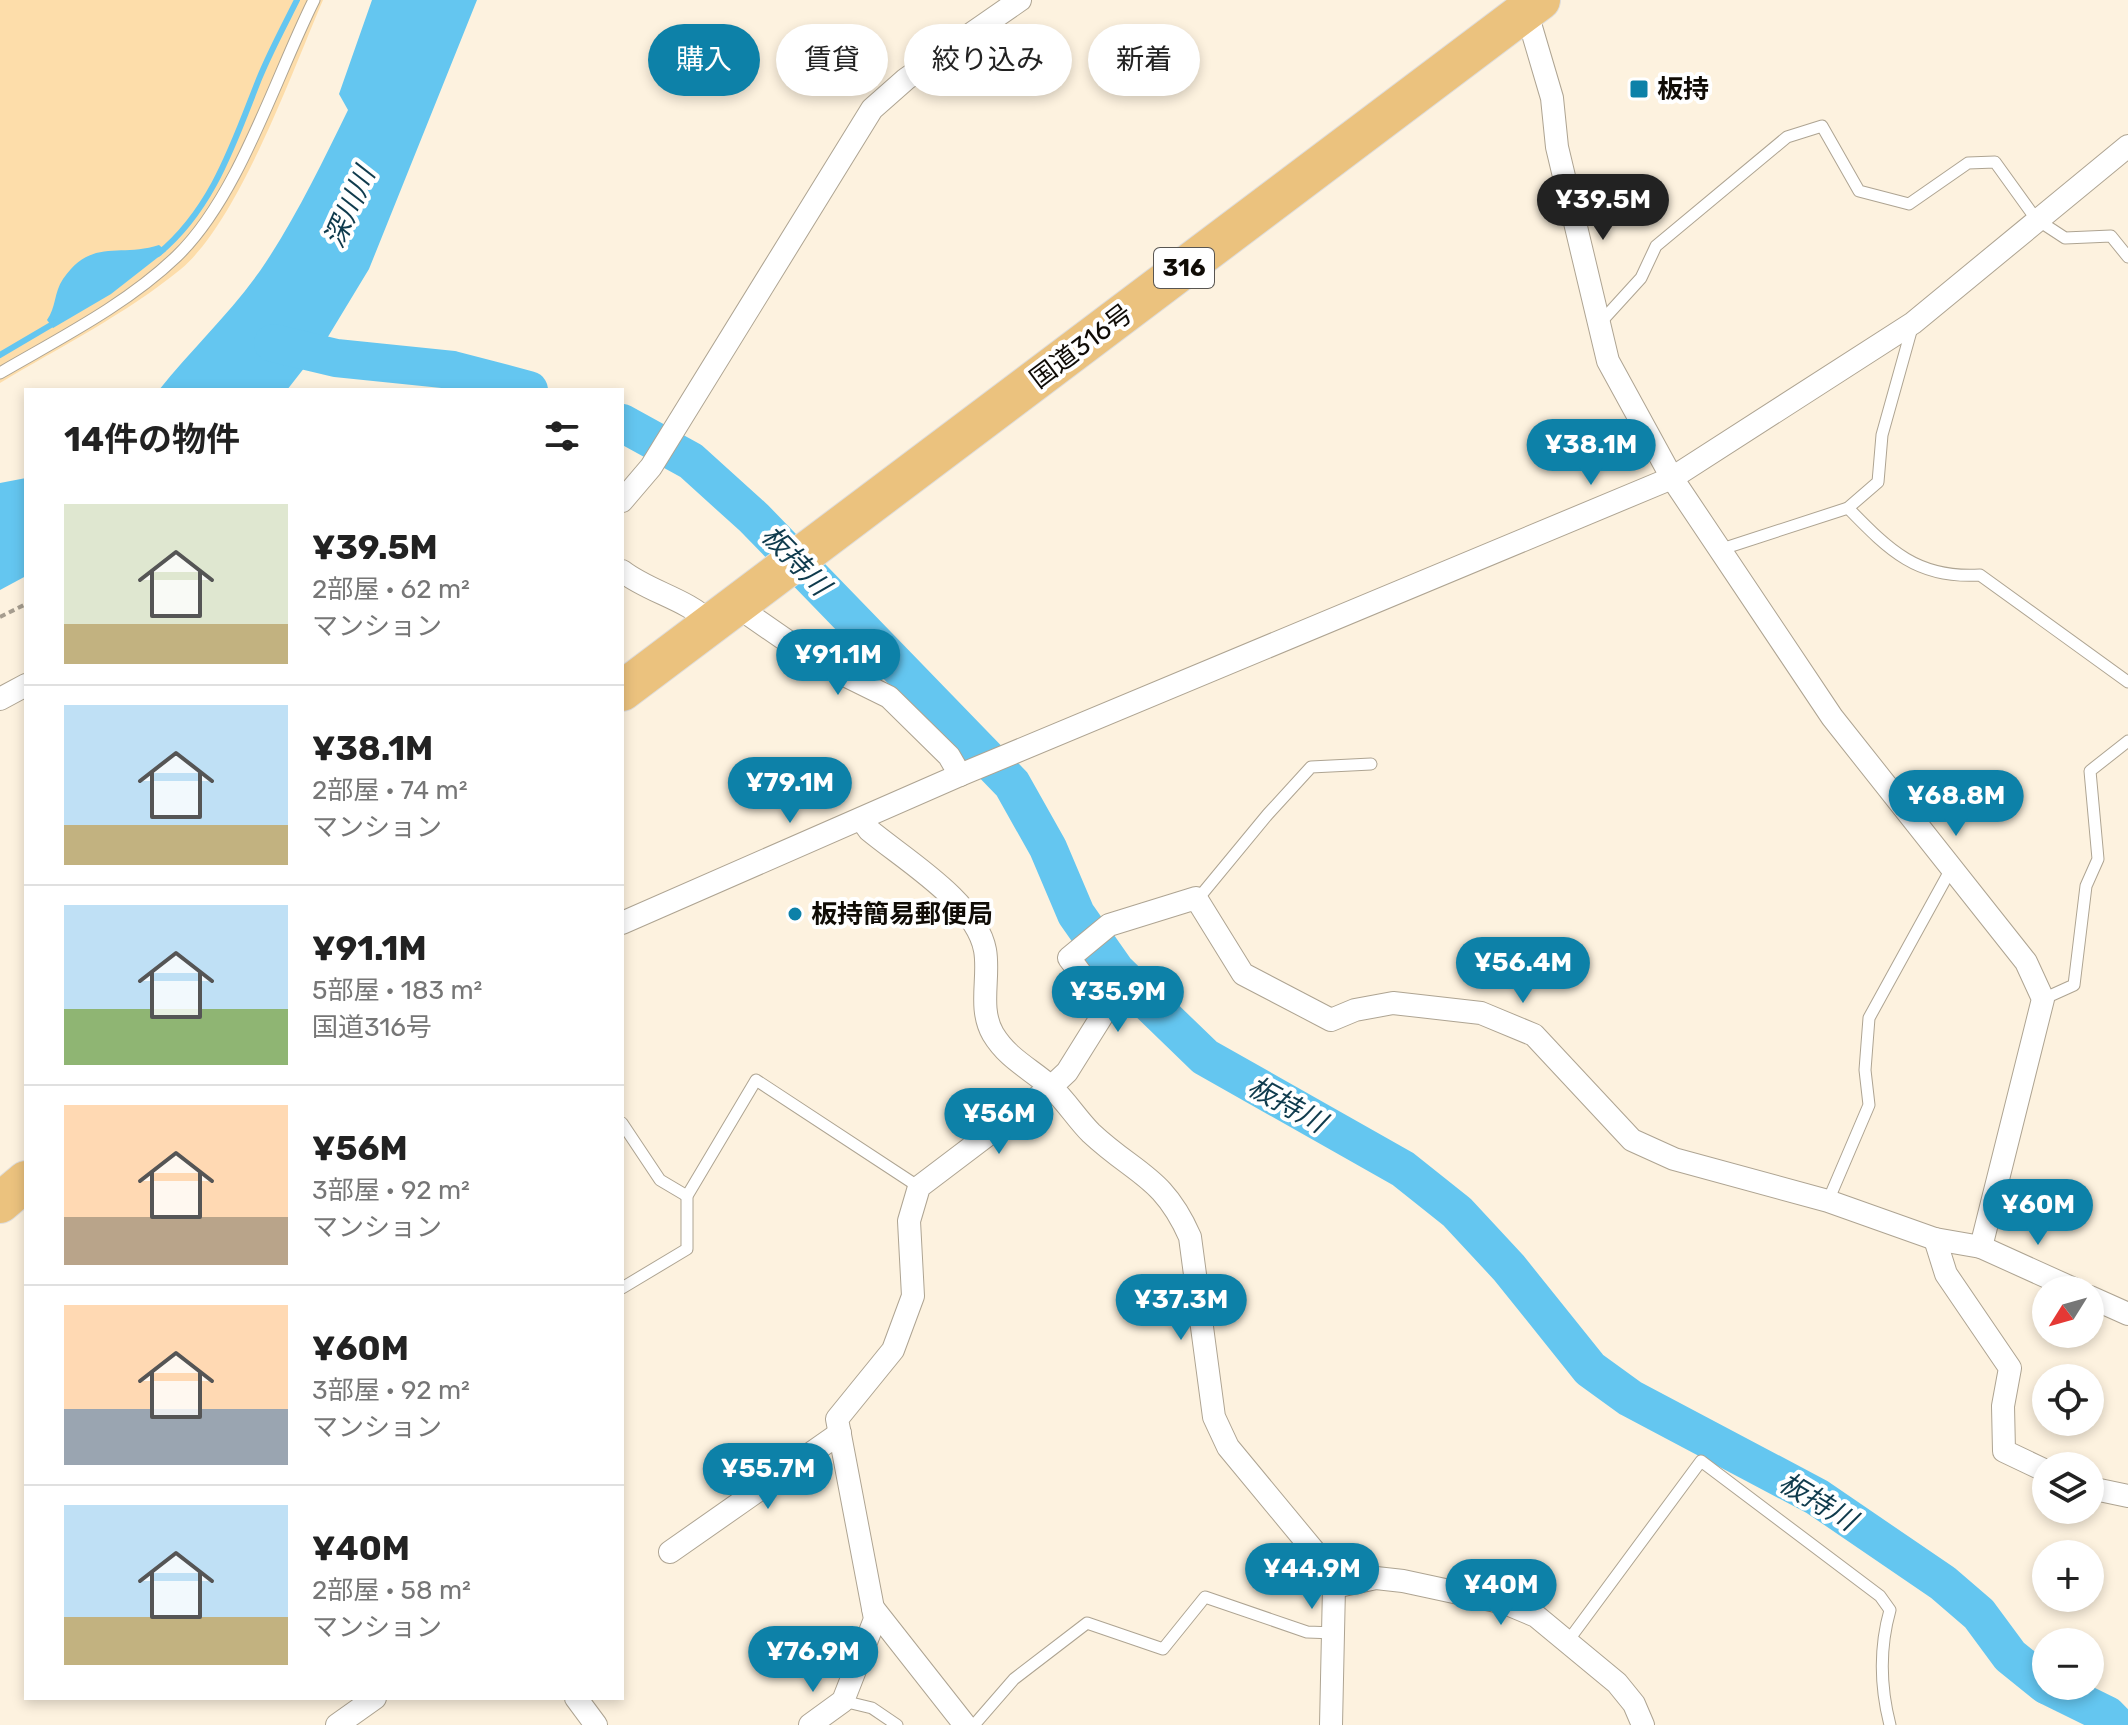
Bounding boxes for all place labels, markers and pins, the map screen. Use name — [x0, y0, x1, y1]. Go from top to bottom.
place label: 板持 — [1657, 74, 1709, 105]
marker: 板持 — [1628, 78, 1650, 100]
pin: ¥39.5M — [1538, 174, 1668, 242]
pin: ¥38.1M — [1526, 419, 1656, 487]
pin: ¥91.1M — [773, 629, 903, 697]
pin: ¥79.1M — [725, 757, 855, 825]
pin: ¥68.8M — [1891, 770, 2021, 838]
place label: 板持簡易郵便局 — [811, 899, 993, 930]
marker: 板持簡易郵便局 — [786, 905, 804, 923]
pin: ¥56.4M — [1458, 937, 1588, 1005]
pin: ¥35.9M — [1053, 966, 1183, 1034]
pin: ¥56M — [952, 1088, 1046, 1156]
pin: ¥60M — [1991, 1179, 2085, 1247]
pin: ¥37.3M — [1116, 1274, 1246, 1342]
pin: ¥55.7M — [703, 1443, 833, 1511]
pin: ¥44.9M — [1247, 1543, 1377, 1611]
pin: ¥40M — [1454, 1559, 1548, 1627]
pin: ¥76.9M — [748, 1626, 878, 1694]

